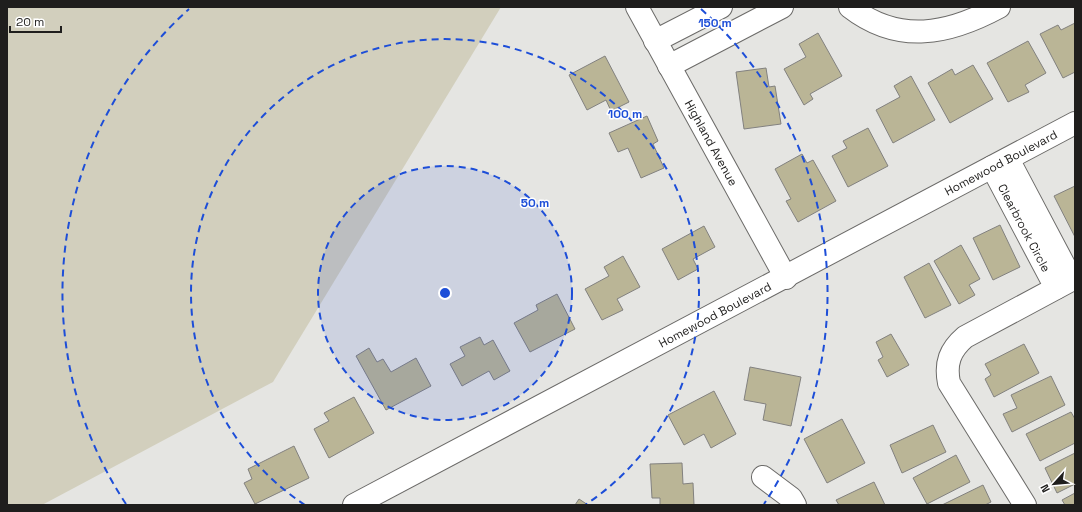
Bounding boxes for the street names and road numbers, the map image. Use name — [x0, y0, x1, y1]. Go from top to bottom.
street label: Highland Avenue — [681, 97, 741, 189]
street label: Homewood Boulevard — [942, 126, 1060, 200]
street label: Clearbrook Circle — [994, 181, 1054, 275]
street label: Homewood Boulevard — [656, 278, 774, 352]

